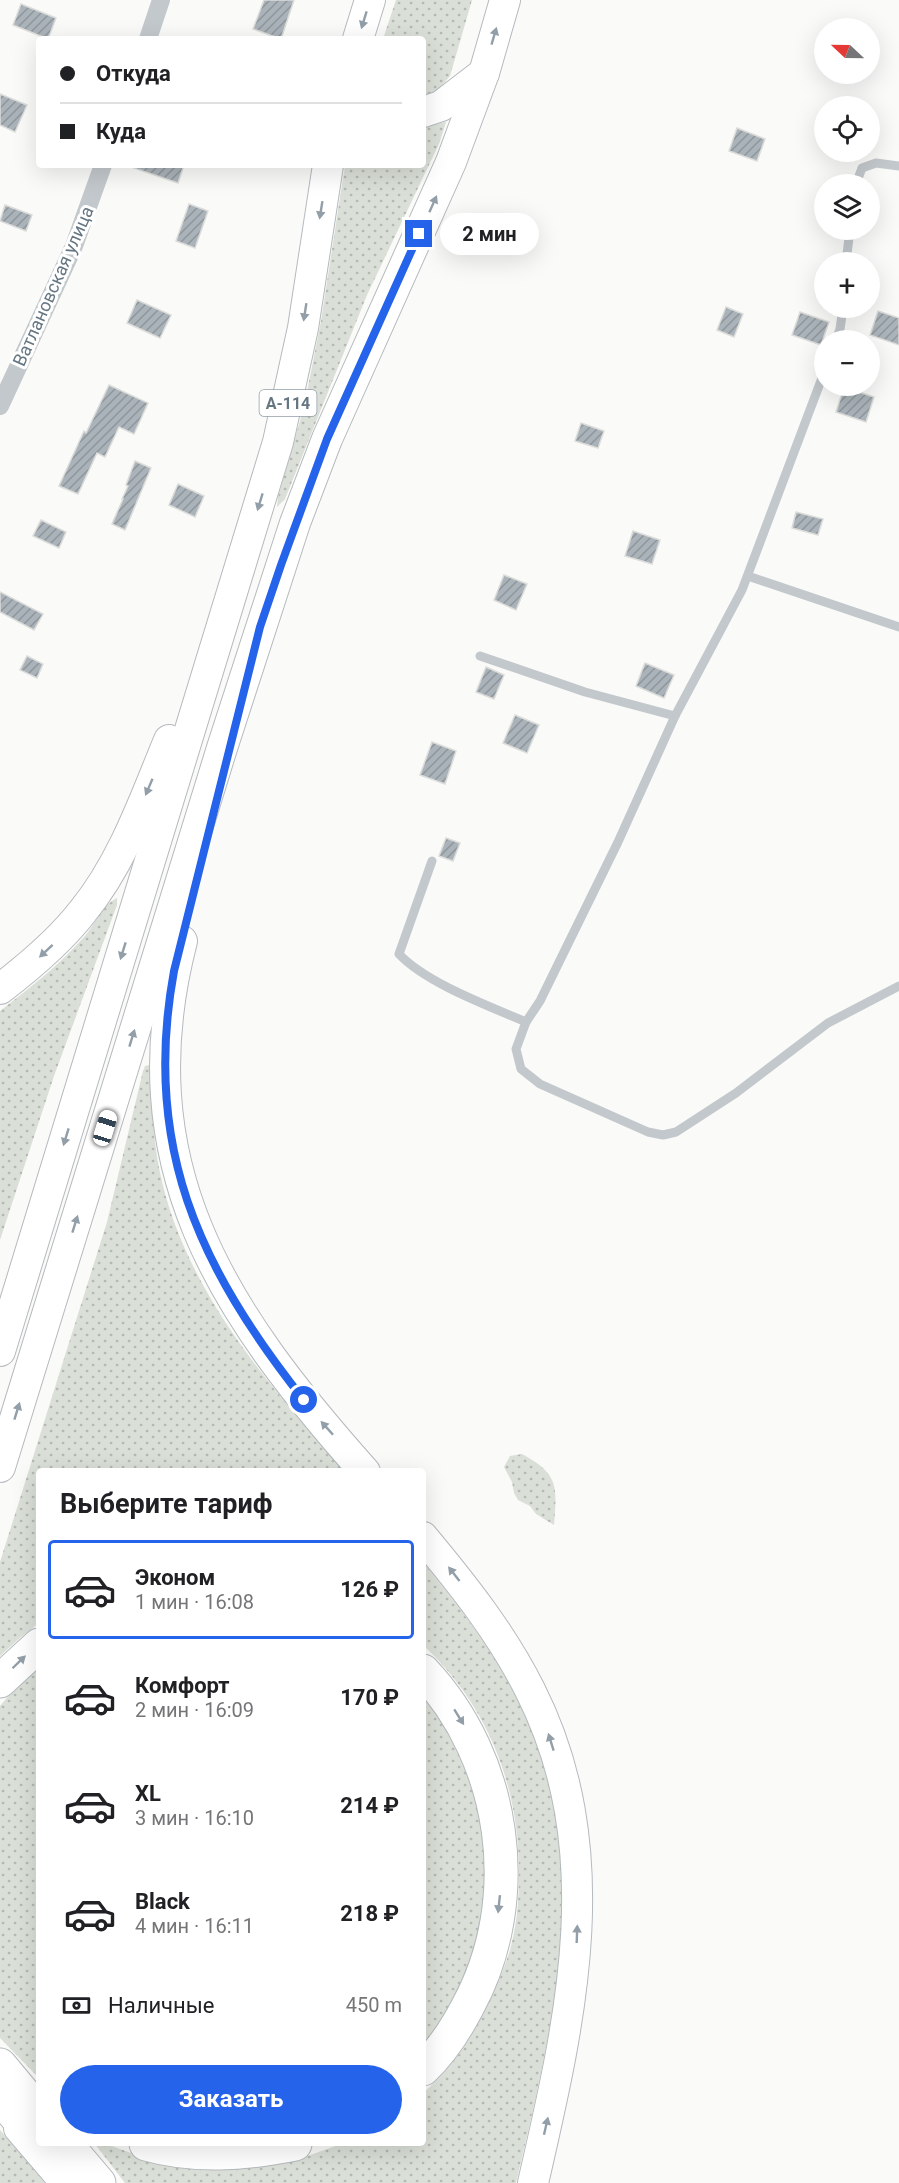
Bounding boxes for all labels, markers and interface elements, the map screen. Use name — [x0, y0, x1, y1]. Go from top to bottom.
one-way arrow — [359, 11, 368, 29]
north arrow — [814, 18, 880, 84]
map controls — [814, 18, 880, 396]
one-way arrow — [490, 27, 500, 45]
text: Откуда — [96, 61, 171, 86]
button: locate — [814, 96, 880, 162]
text: Куда — [96, 119, 146, 144]
button: layers — [814, 174, 880, 240]
one-way arrow — [428, 196, 437, 213]
one-way arrow — [317, 200, 326, 219]
street label: Ватлановская улица — [8, 203, 98, 369]
callout: 2 мин — [440, 213, 539, 255]
route end — [405, 220, 432, 247]
text: 2 мин — [462, 222, 517, 246]
button: + — [814, 252, 880, 318]
one-way arrow — [301, 303, 310, 322]
button: − — [814, 330, 880, 396]
road number: А-114 — [260, 390, 316, 416]
one-way arrow — [255, 493, 264, 511]
one-way arrow — [144, 779, 154, 797]
one-way arrow — [118, 942, 127, 960]
one-way arrow — [39, 943, 53, 957]
one-way arrow — [128, 1029, 137, 1047]
car — [91, 1108, 119, 1148]
one-way arrow — [61, 1128, 70, 1146]
one-way arrow — [71, 1215, 80, 1233]
route start — [290, 1386, 317, 1413]
one-way arrow — [13, 1401, 22, 1419]
one-way arrow — [321, 1421, 334, 1436]
text: Выберите тариф — [60, 1488, 272, 1520]
icon: car — [63, 1563, 117, 1617]
text: Эконом — [135, 1565, 215, 1590]
one-way arrow — [448, 1567, 460, 1582]
text: 126 ₽ — [340, 1577, 399, 1602]
text: 1 мин · 16:08 — [135, 1590, 254, 1614]
one-way arrow — [11, 1656, 25, 1670]
icon: car — [63, 1671, 117, 1725]
text: Комфорт — [135, 1673, 230, 1698]
text: 170 ₽ — [340, 1685, 399, 1710]
text: 2 мин · 16:09 — [135, 1698, 254, 1722]
one-way arrow — [453, 1709, 464, 1725]
one-way arrow — [546, 1733, 555, 1751]
icon: car — [63, 1779, 117, 1833]
text: XL — [135, 1781, 161, 1806]
text: 214 ₽ — [340, 1793, 399, 1818]
text: 3 мин · 16:10 — [135, 1806, 254, 1830]
icon: car — [63, 1887, 117, 1941]
text: Black — [135, 1889, 190, 1914]
one-way arrow — [494, 1894, 504, 1913]
text: 218 ₽ — [340, 1901, 399, 1926]
text: 4 мин · 16:11 — [135, 1914, 254, 1938]
one-way arrow — [573, 1924, 582, 1943]
icon: cash — [60, 1989, 93, 2022]
text: Наличные — [108, 1993, 214, 2018]
text: 450 m — [346, 1993, 402, 2017]
button: Заказать — [60, 2065, 402, 2134]
one-way arrow — [542, 2116, 551, 2135]

